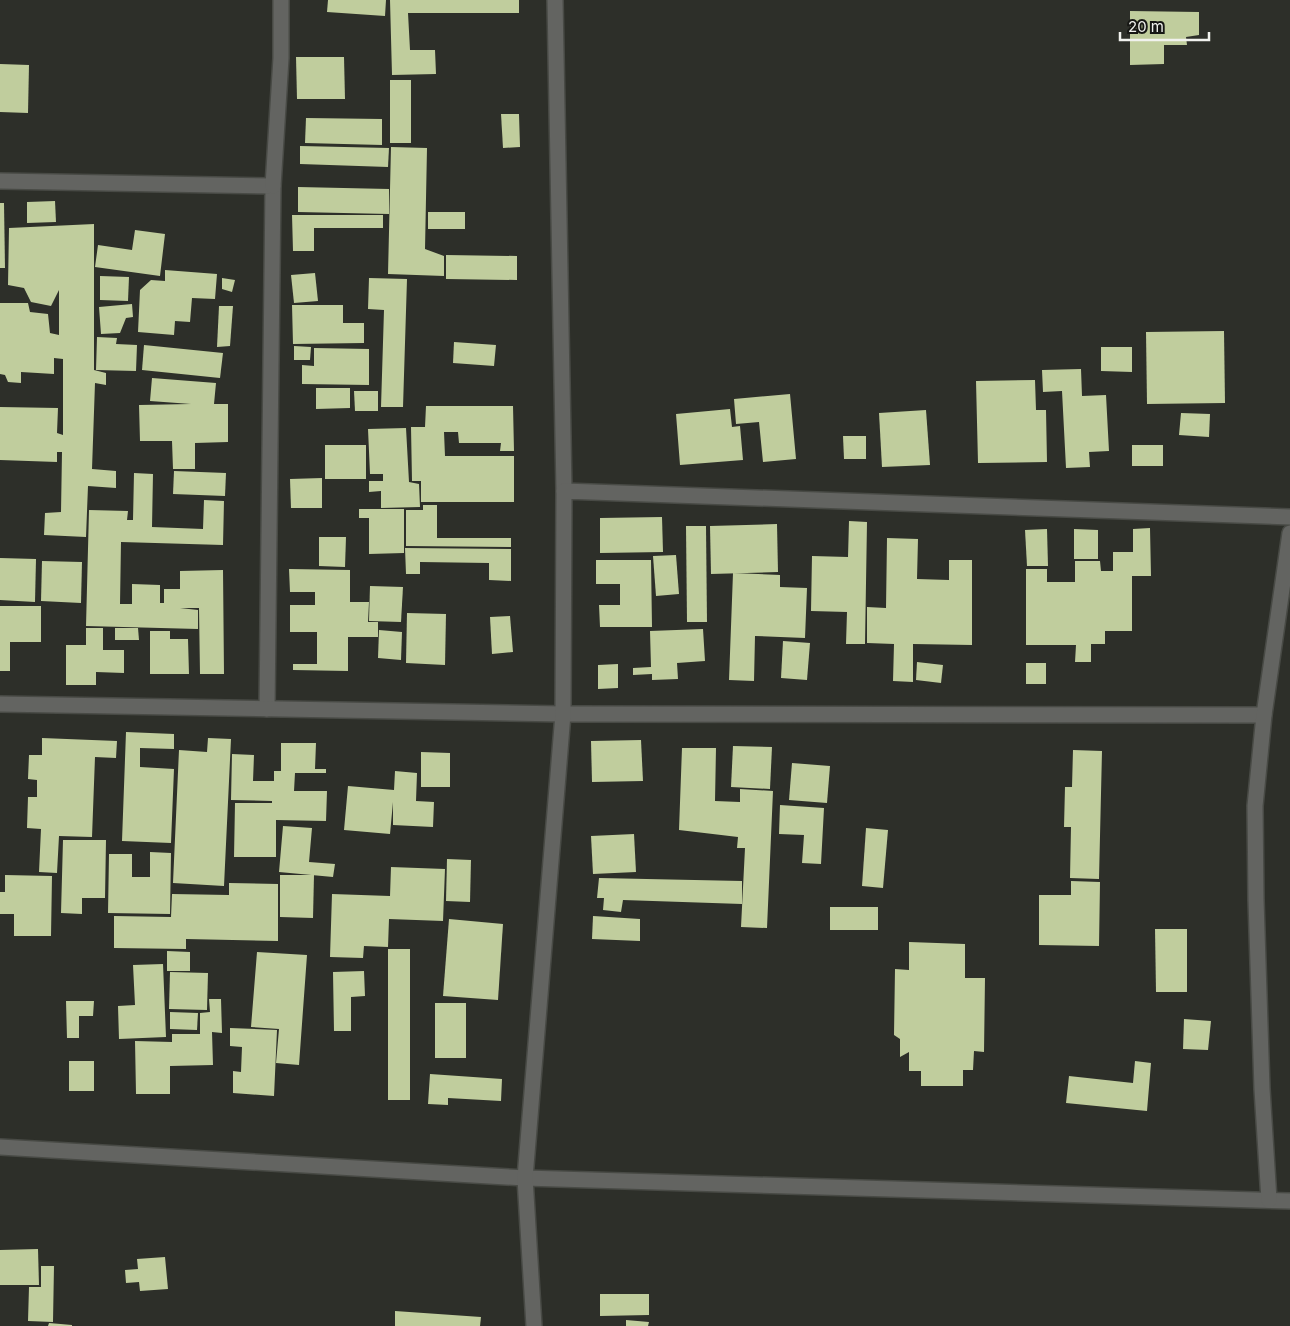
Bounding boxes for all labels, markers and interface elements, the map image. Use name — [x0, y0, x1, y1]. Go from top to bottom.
scale bar — [1120, 10, 1209, 42]
text: 20 m — [1128, 17, 1164, 36]

